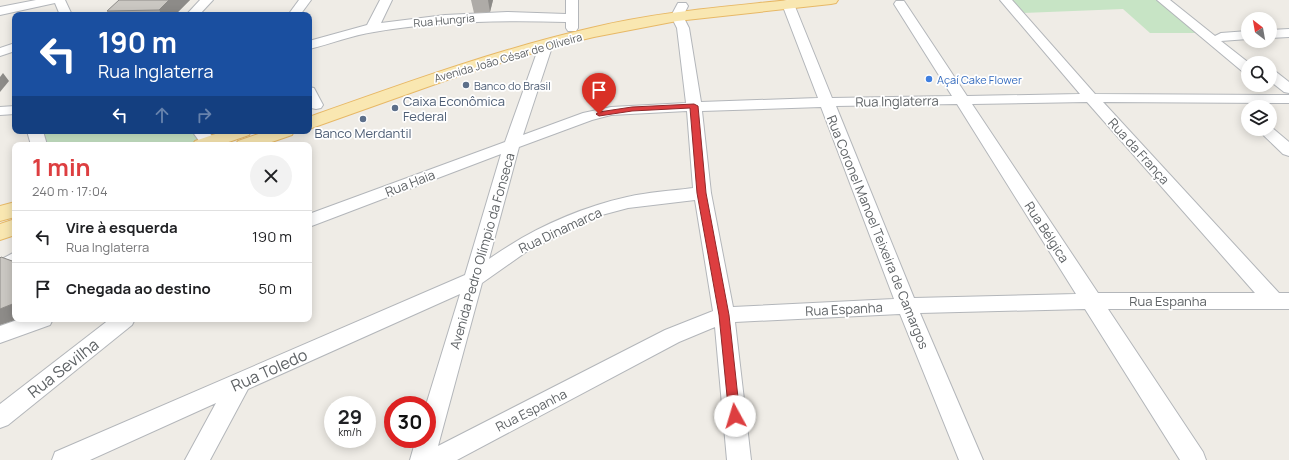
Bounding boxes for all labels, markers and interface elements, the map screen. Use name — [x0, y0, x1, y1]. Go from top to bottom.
street label: Rua Hungria — [413, 10, 475, 30]
north arrow — [1241, 12, 1277, 48]
map controls — [1241, 12, 1277, 136]
text: 190 m — [98, 23, 177, 61]
icon: left — [32, 28, 84, 80]
street label: Avenida João César de Oliveira — [432, 29, 584, 85]
button: search — [1241, 56, 1277, 92]
text: Rua Inglaterra — [98, 59, 213, 83]
place label: Açaí Cake Flower — [937, 72, 1022, 87]
pin — [582, 73, 616, 114]
marker: Açaí Cake Flower — [924, 74, 934, 84]
place label: Banco do Brasil — [474, 78, 551, 93]
icon: arrive — [588, 79, 610, 101]
marker: Banco do Brasil — [461, 80, 471, 90]
street label: Rua Inglaterra — [855, 91, 939, 111]
place label: Caixa Econômica Federal — [403, 92, 505, 125]
button: layers — [1241, 100, 1277, 136]
marker: Caixa Econômica Federal — [390, 103, 400, 113]
icon: left — [109, 104, 131, 126]
icon: ahead — [151, 104, 173, 126]
icon: right — [193, 104, 215, 126]
street label: Rua Coronel Manoel Teixeira de Camargos — [823, 112, 933, 352]
marker: Banco Merdantil — [358, 114, 368, 124]
street label: Rua da França — [1104, 114, 1174, 188]
place label: Banco Merdantil — [314, 124, 412, 142]
text: 1 min — [32, 150, 91, 183]
street label: Avenida Pedro Olímpio da Fonseca — [445, 151, 519, 351]
button: close — [250, 155, 292, 197]
street label: Rua Haia — [382, 165, 438, 201]
text: 240 m · 17:04 — [32, 182, 108, 200]
street label: Rua Bélgica — [1021, 198, 1073, 266]
street label: Rua Dinamarca — [516, 203, 604, 257]
text: Vire à esquerda — [66, 217, 178, 238]
icon: left — [32, 226, 54, 248]
text: 190 m — [252, 226, 292, 247]
text: Rua Inglaterra — [66, 238, 149, 256]
icon: arrive — [32, 278, 54, 300]
text: Chegada ao destino — [66, 278, 211, 299]
text: 50 m — [258, 278, 292, 299]
street label: Rua Espanha — [1129, 292, 1207, 310]
street label: Rua Espanha — [805, 298, 883, 320]
street label: Rua Sevilha — [23, 333, 103, 403]
street label: Rua Toledo — [227, 343, 311, 397]
street label: Rua Espanha — [492, 384, 570, 436]
position arrow — [714, 395, 756, 437]
speed limit sign: 30 — [384, 396, 436, 448]
text: 29 — [338, 403, 362, 430]
text: km/h — [338, 425, 362, 439]

